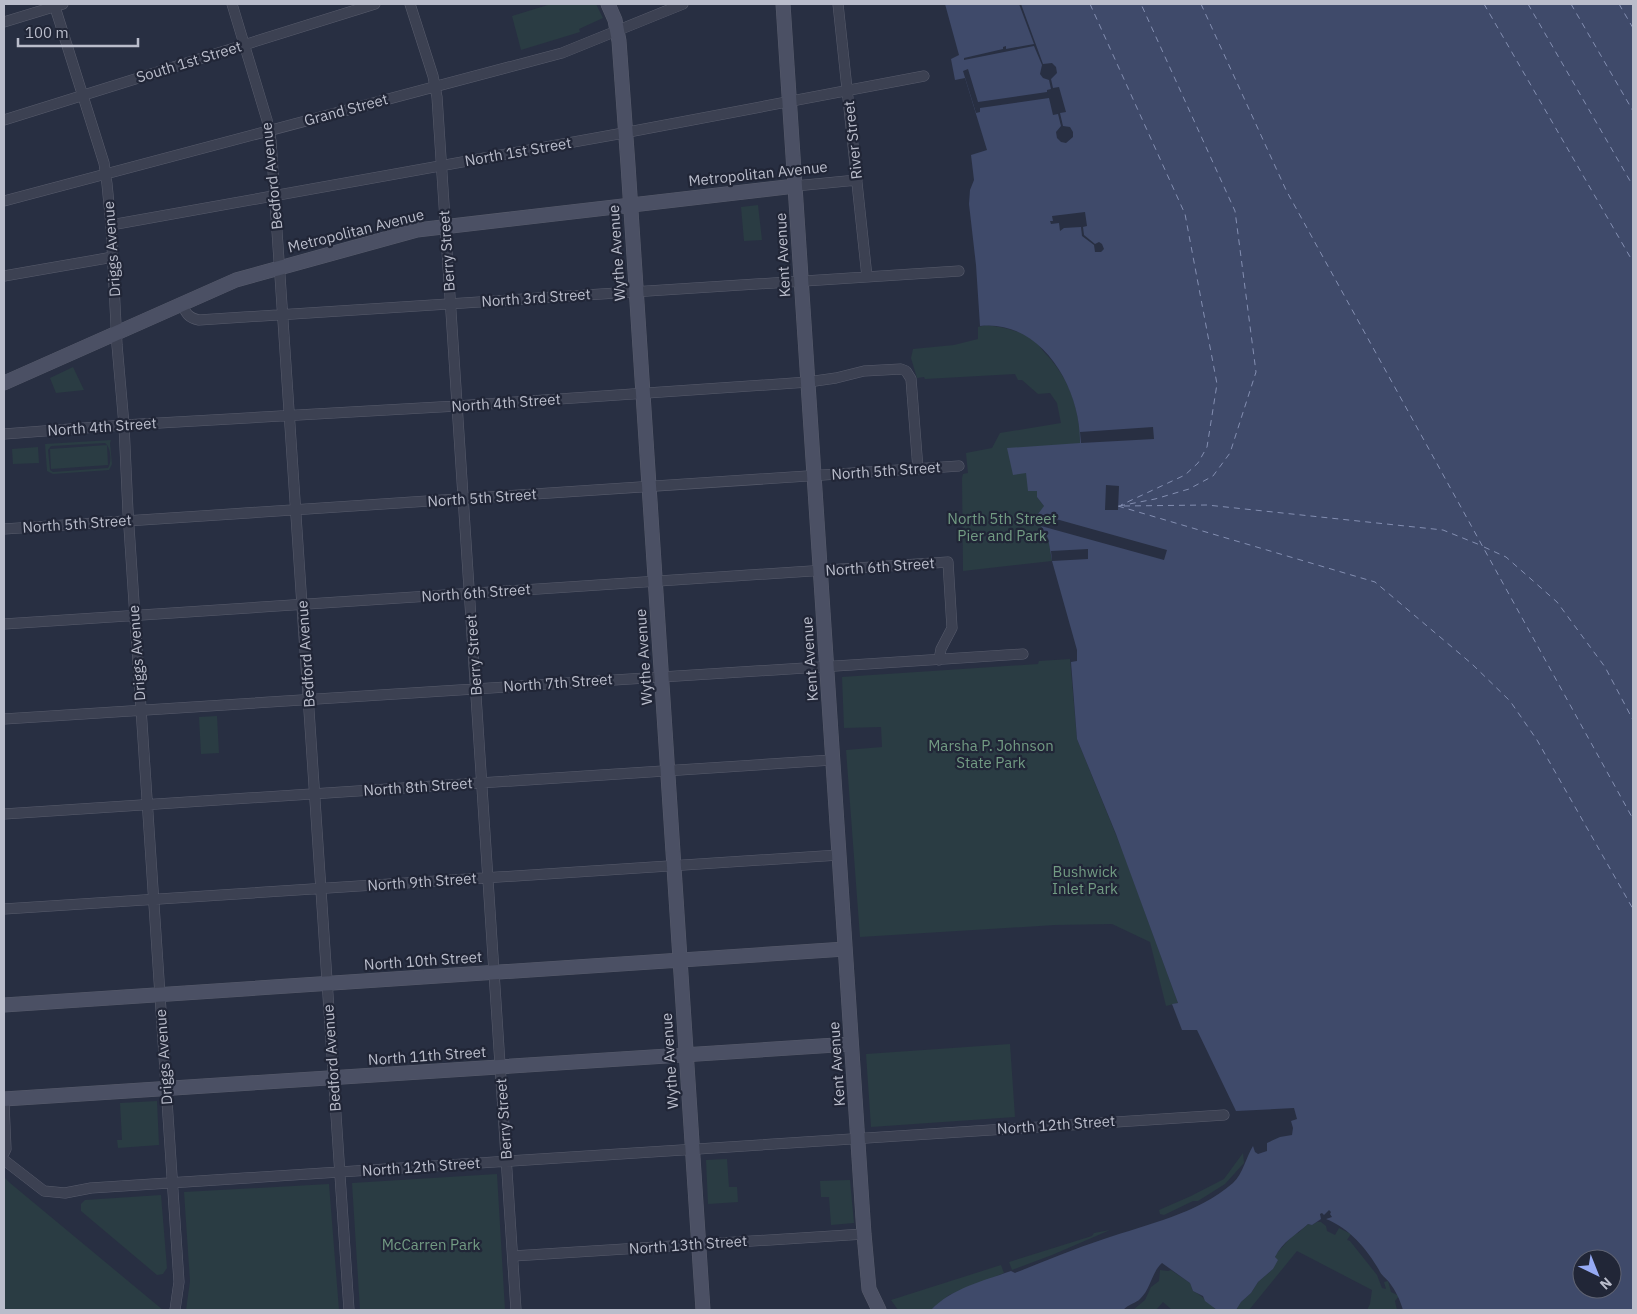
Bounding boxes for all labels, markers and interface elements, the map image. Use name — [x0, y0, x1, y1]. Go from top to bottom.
scale bar — [18, 15, 138, 47]
text: 100 m — [25, 23, 69, 42]
street label: South 1st Street — [134, 36, 244, 87]
street label: Grand Street — [302, 89, 390, 130]
street label: River Street — [839, 100, 866, 180]
street label: Bedford Avenue — [256, 122, 287, 231]
street label: North 1st Street — [463, 133, 573, 170]
street label: Metropolitan Avenue — [687, 157, 828, 190]
street label: Driggs Avenue — [99, 200, 124, 298]
street label: Metropolitan Avenue — [286, 204, 426, 257]
street label: Wythe Avenue — [604, 204, 629, 302]
street label: Berry Street — [434, 210, 459, 292]
street label: Kent Avenue — [771, 212, 794, 298]
street label: North 3rd Street — [481, 284, 591, 311]
street label: North 4th Street — [451, 389, 561, 416]
street label: North 4th Street — [47, 413, 157, 440]
street label: North 5th Street — [831, 457, 941, 484]
street label: North 5th Street — [427, 484, 537, 511]
park label: North 5th Street Pier and Park — [947, 509, 1057, 545]
street label: North 5th Street — [22, 510, 132, 537]
street label: North 6th Street — [825, 553, 935, 580]
street label: North 6th Street — [421, 579, 531, 606]
street label: Bedford Avenue — [292, 600, 319, 708]
street label: Driggs Avenue — [124, 604, 149, 702]
street label: Wythe Avenue — [631, 608, 656, 706]
street label: Berry Street — [461, 614, 486, 696]
street label: Kent Avenue — [797, 616, 822, 702]
street label: North 7th Street — [503, 669, 613, 696]
park label: Marsha P. Johnson State Park — [928, 736, 1054, 772]
street label: North 8th Street — [363, 773, 473, 800]
park label: Bushwick Inlet Park — [1052, 862, 1118, 898]
street label: North 9th Street — [367, 868, 477, 895]
street label: North 10th Street — [363, 947, 483, 974]
street label: Bedford Avenue — [318, 1004, 345, 1112]
street label: Driggs Avenue — [151, 1008, 176, 1106]
street label: Wythe Avenue — [657, 1012, 682, 1110]
street label: Kent Avenue — [824, 1021, 849, 1107]
street label: North 11th Street — [367, 1042, 487, 1069]
street label: Berry Street — [491, 1078, 516, 1160]
street label: North 12th Street — [996, 1111, 1116, 1138]
street label: North 12th Street — [361, 1153, 481, 1180]
street label: North 13th Street — [628, 1231, 748, 1258]
park label: McCarren Park — [382, 1235, 480, 1254]
north arrow — [1572, 1249, 1622, 1299]
text: N — [1596, 1273, 1616, 1294]

